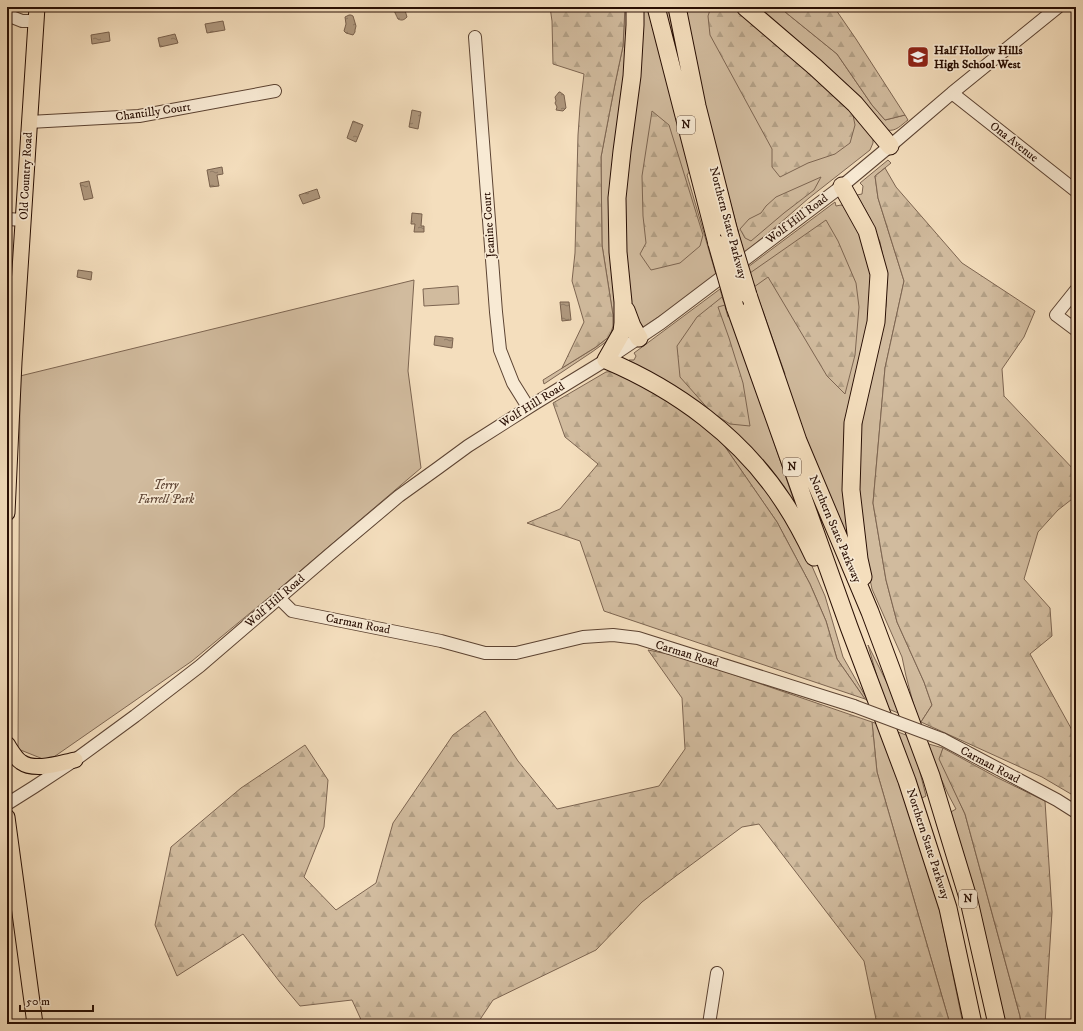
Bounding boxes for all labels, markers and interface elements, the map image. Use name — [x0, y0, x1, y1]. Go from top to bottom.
place label: Half Hollow Hills High School West — [934, 43, 1022, 72]
school or university icon: Half Hollow Hills High School West — [905, 44, 931, 70]
street label: Chantilly Court — [114, 99, 192, 125]
road number: N — [677, 116, 695, 134]
street label: Ona Avenue — [987, 119, 1041, 165]
street label: Old Country Road — [16, 132, 36, 220]
street label: Northern State Parkway — [706, 165, 750, 281]
street label: Wolf Hill Road — [762, 191, 831, 248]
street label: Jeanine Court — [479, 192, 499, 259]
street label: Wolf Hill Road — [496, 379, 567, 431]
road number: N — [783, 458, 801, 476]
street label: Northern State Parkway — [806, 473, 865, 585]
park label: Terry Farrell Park — [138, 478, 194, 507]
street label: Wolf Hill Road — [241, 571, 308, 632]
street label: Carman Road — [324, 610, 392, 638]
street label: Carman Road — [654, 637, 720, 671]
street label: Carman Road — [958, 743, 1022, 787]
street label: Northern State Parkway — [903, 787, 953, 902]
road number: N — [959, 890, 977, 908]
scale bar — [20, 987, 93, 1013]
text: 50 m — [26, 994, 50, 1009]

